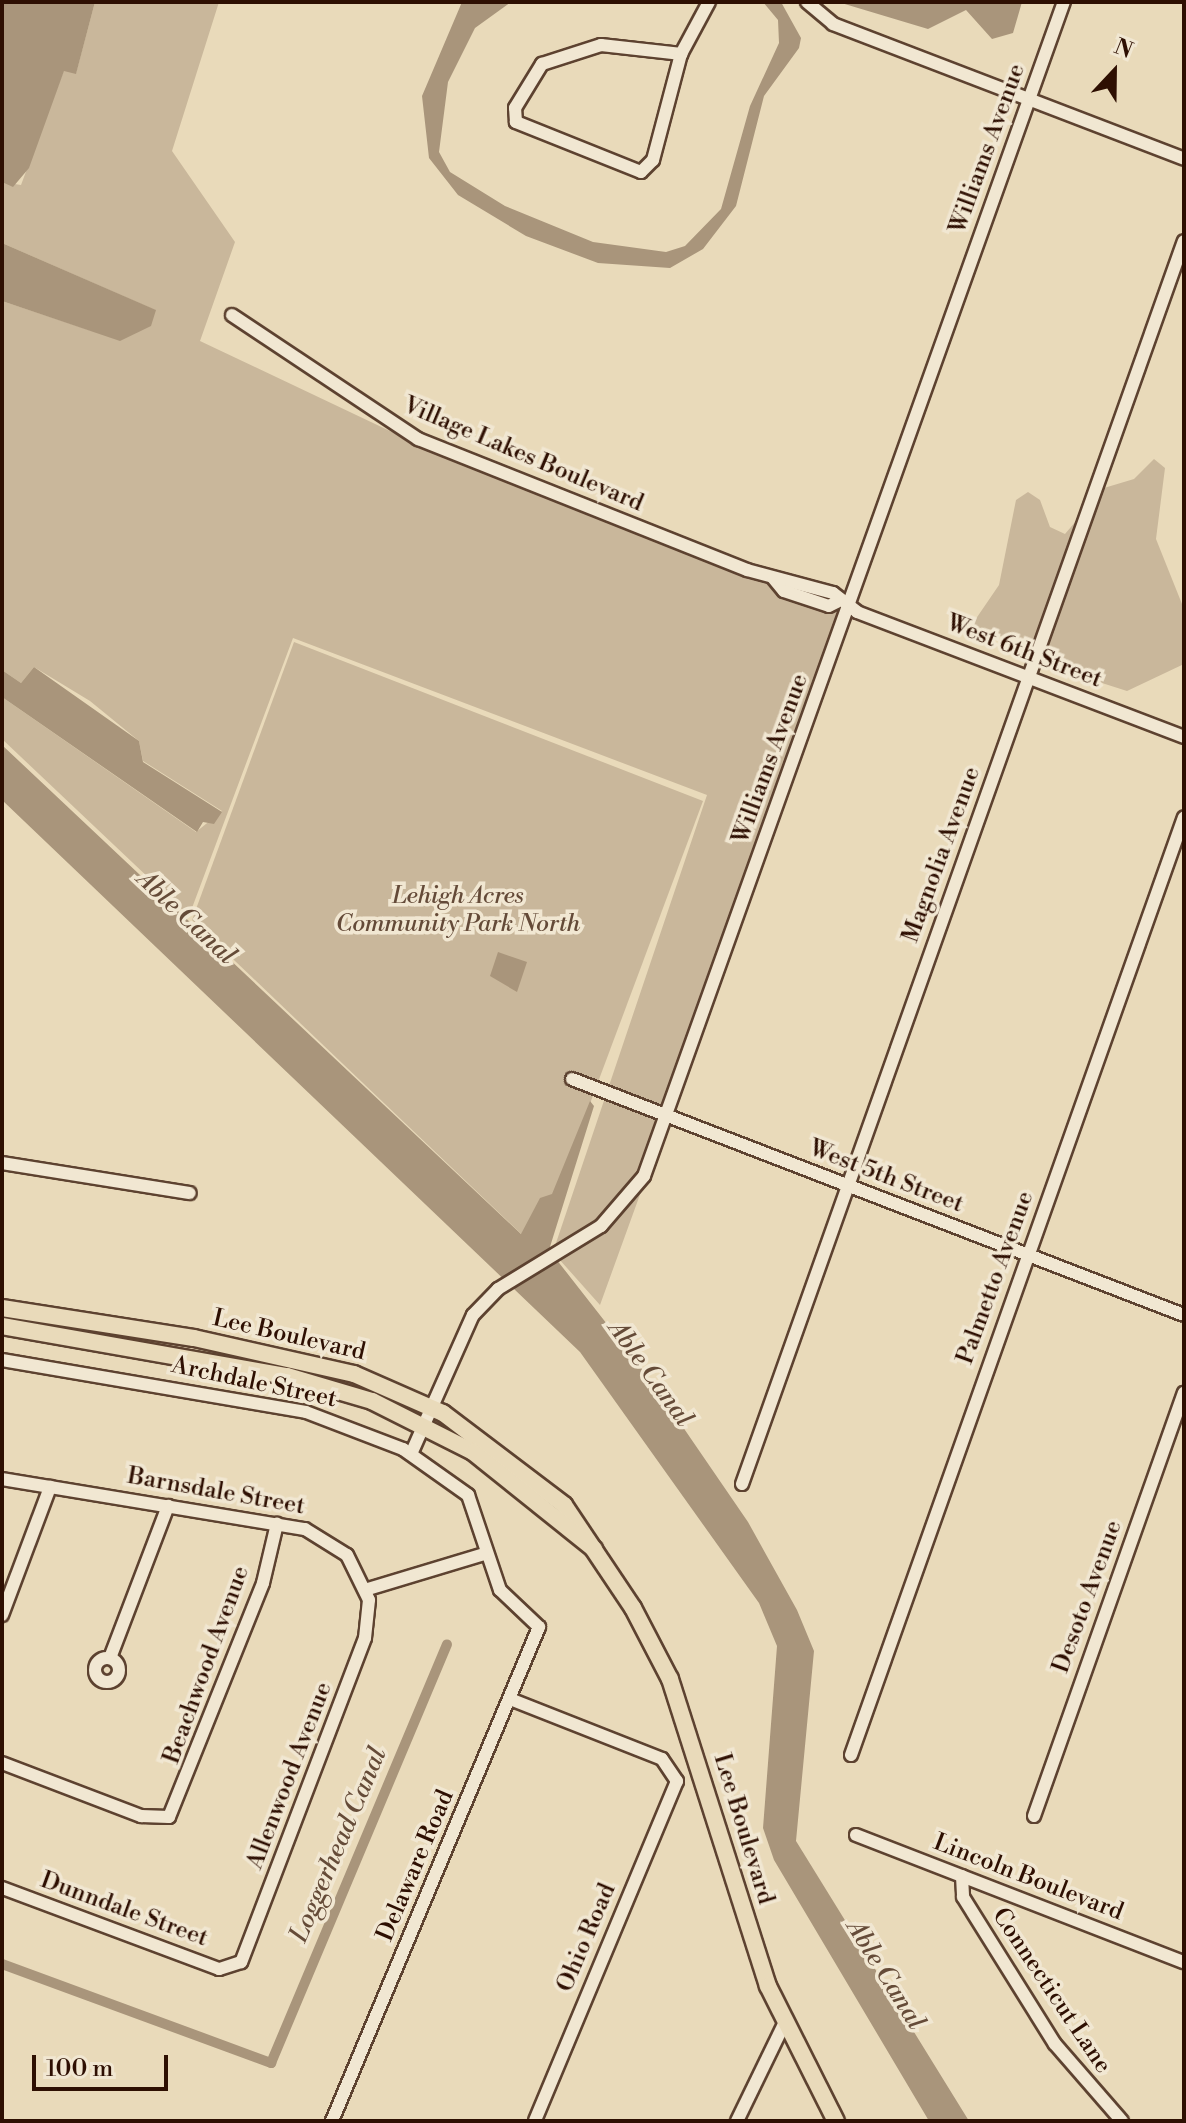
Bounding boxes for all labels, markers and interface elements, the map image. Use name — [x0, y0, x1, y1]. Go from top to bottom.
north arrow — [1074, 32, 1154, 112]
text: N — [1110, 34, 1136, 65]
street label: Williams Avenue — [944, 60, 1032, 238]
street label: Village Lakes Boulevard — [399, 391, 647, 519]
street label: West 6th Street — [942, 609, 1106, 695]
street label: Williams Avenue — [727, 670, 815, 848]
street label: Magnolia Avenue — [897, 763, 987, 947]
water label: Able Canal — [130, 864, 242, 972]
park label: Lehigh Acres Community Park North — [336, 883, 580, 939]
street label: West 5th Street — [805, 1134, 967, 1220]
street label: Palmetto Avenue — [951, 1188, 1041, 1368]
street label: Lee Boulevard — [210, 1304, 368, 1368]
water label: Able Canal — [601, 1315, 699, 1433]
street label: Archdale Street — [169, 1351, 339, 1415]
street label: Barnsdale Street — [125, 1462, 307, 1522]
street label: Desoto Avenue — [1047, 1517, 1129, 1677]
street label: Beachwood Avenue — [158, 1562, 256, 1768]
street label: Allenwood Avenue — [241, 1678, 339, 1874]
water label: Loggerhead Canal — [284, 1743, 394, 1947]
street label: Lee Boulevard — [706, 1750, 780, 1908]
street label: Delaware Road — [371, 1786, 461, 1946]
street label: Lincoln Boulevard — [929, 1829, 1127, 1927]
street label: Dunndale Street — [36, 1866, 212, 1954]
street label: Ohio Road — [551, 1879, 623, 1997]
street label: Connecticut Lane — [985, 1903, 1117, 2079]
water label: Able Canal — [839, 1914, 931, 2036]
scale bar — [36, 2039, 172, 2089]
text: 100 m — [46, 2054, 113, 2084]

